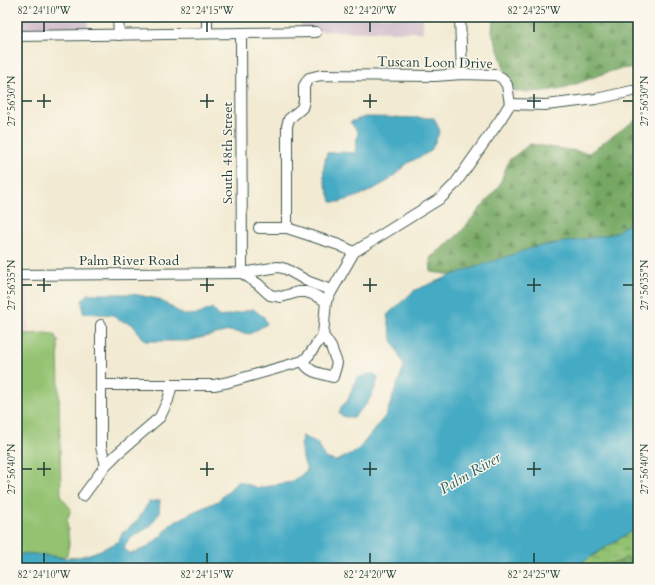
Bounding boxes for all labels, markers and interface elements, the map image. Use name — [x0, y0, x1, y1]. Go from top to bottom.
text: 82°24'10"W — [17, 4, 72, 18]
text: 82°24'15"W — [180, 4, 235, 18]
text: 82°24'20"W — [343, 4, 398, 18]
text: 82°24'25"W — [507, 4, 562, 18]
street label: Tuscan Loon Drive — [377, 52, 493, 73]
text: 27°56'30"N — [5, 75, 19, 126]
text: 27°56'30"N — [638, 75, 652, 126]
street label: South 48th Street — [218, 101, 237, 204]
street label: Palm River Road — [79, 251, 180, 270]
text: 27°56'35"N — [5, 259, 19, 310]
text: 27°56'35"N — [638, 259, 652, 310]
text: 27°56'40"N — [5, 443, 19, 494]
text: 27°56'40"N — [638, 443, 652, 494]
water label: Palm River — [436, 447, 505, 499]
text: 82°24'10"W — [17, 568, 72, 582]
text: 82°24'15"W — [180, 568, 235, 582]
text: 82°24'20"W — [343, 568, 398, 582]
text: 82°24'25"W — [507, 568, 562, 582]

